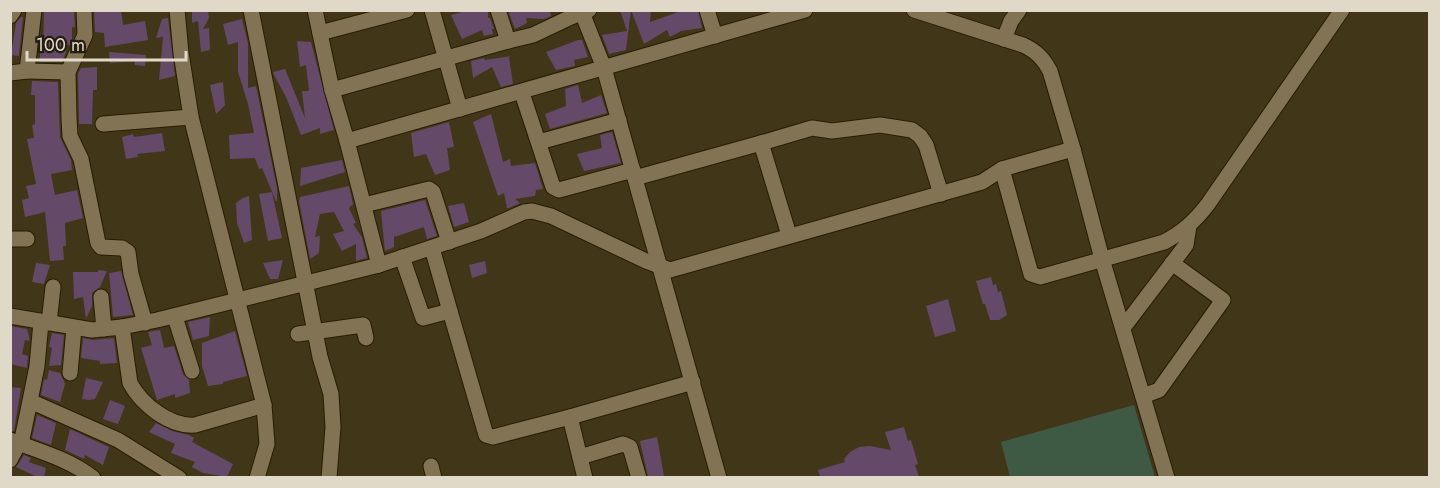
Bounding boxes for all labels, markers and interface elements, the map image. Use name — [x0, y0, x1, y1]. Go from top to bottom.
scale bar — [27, 24, 186, 62]
text: 100 m — [36, 32, 85, 58]

